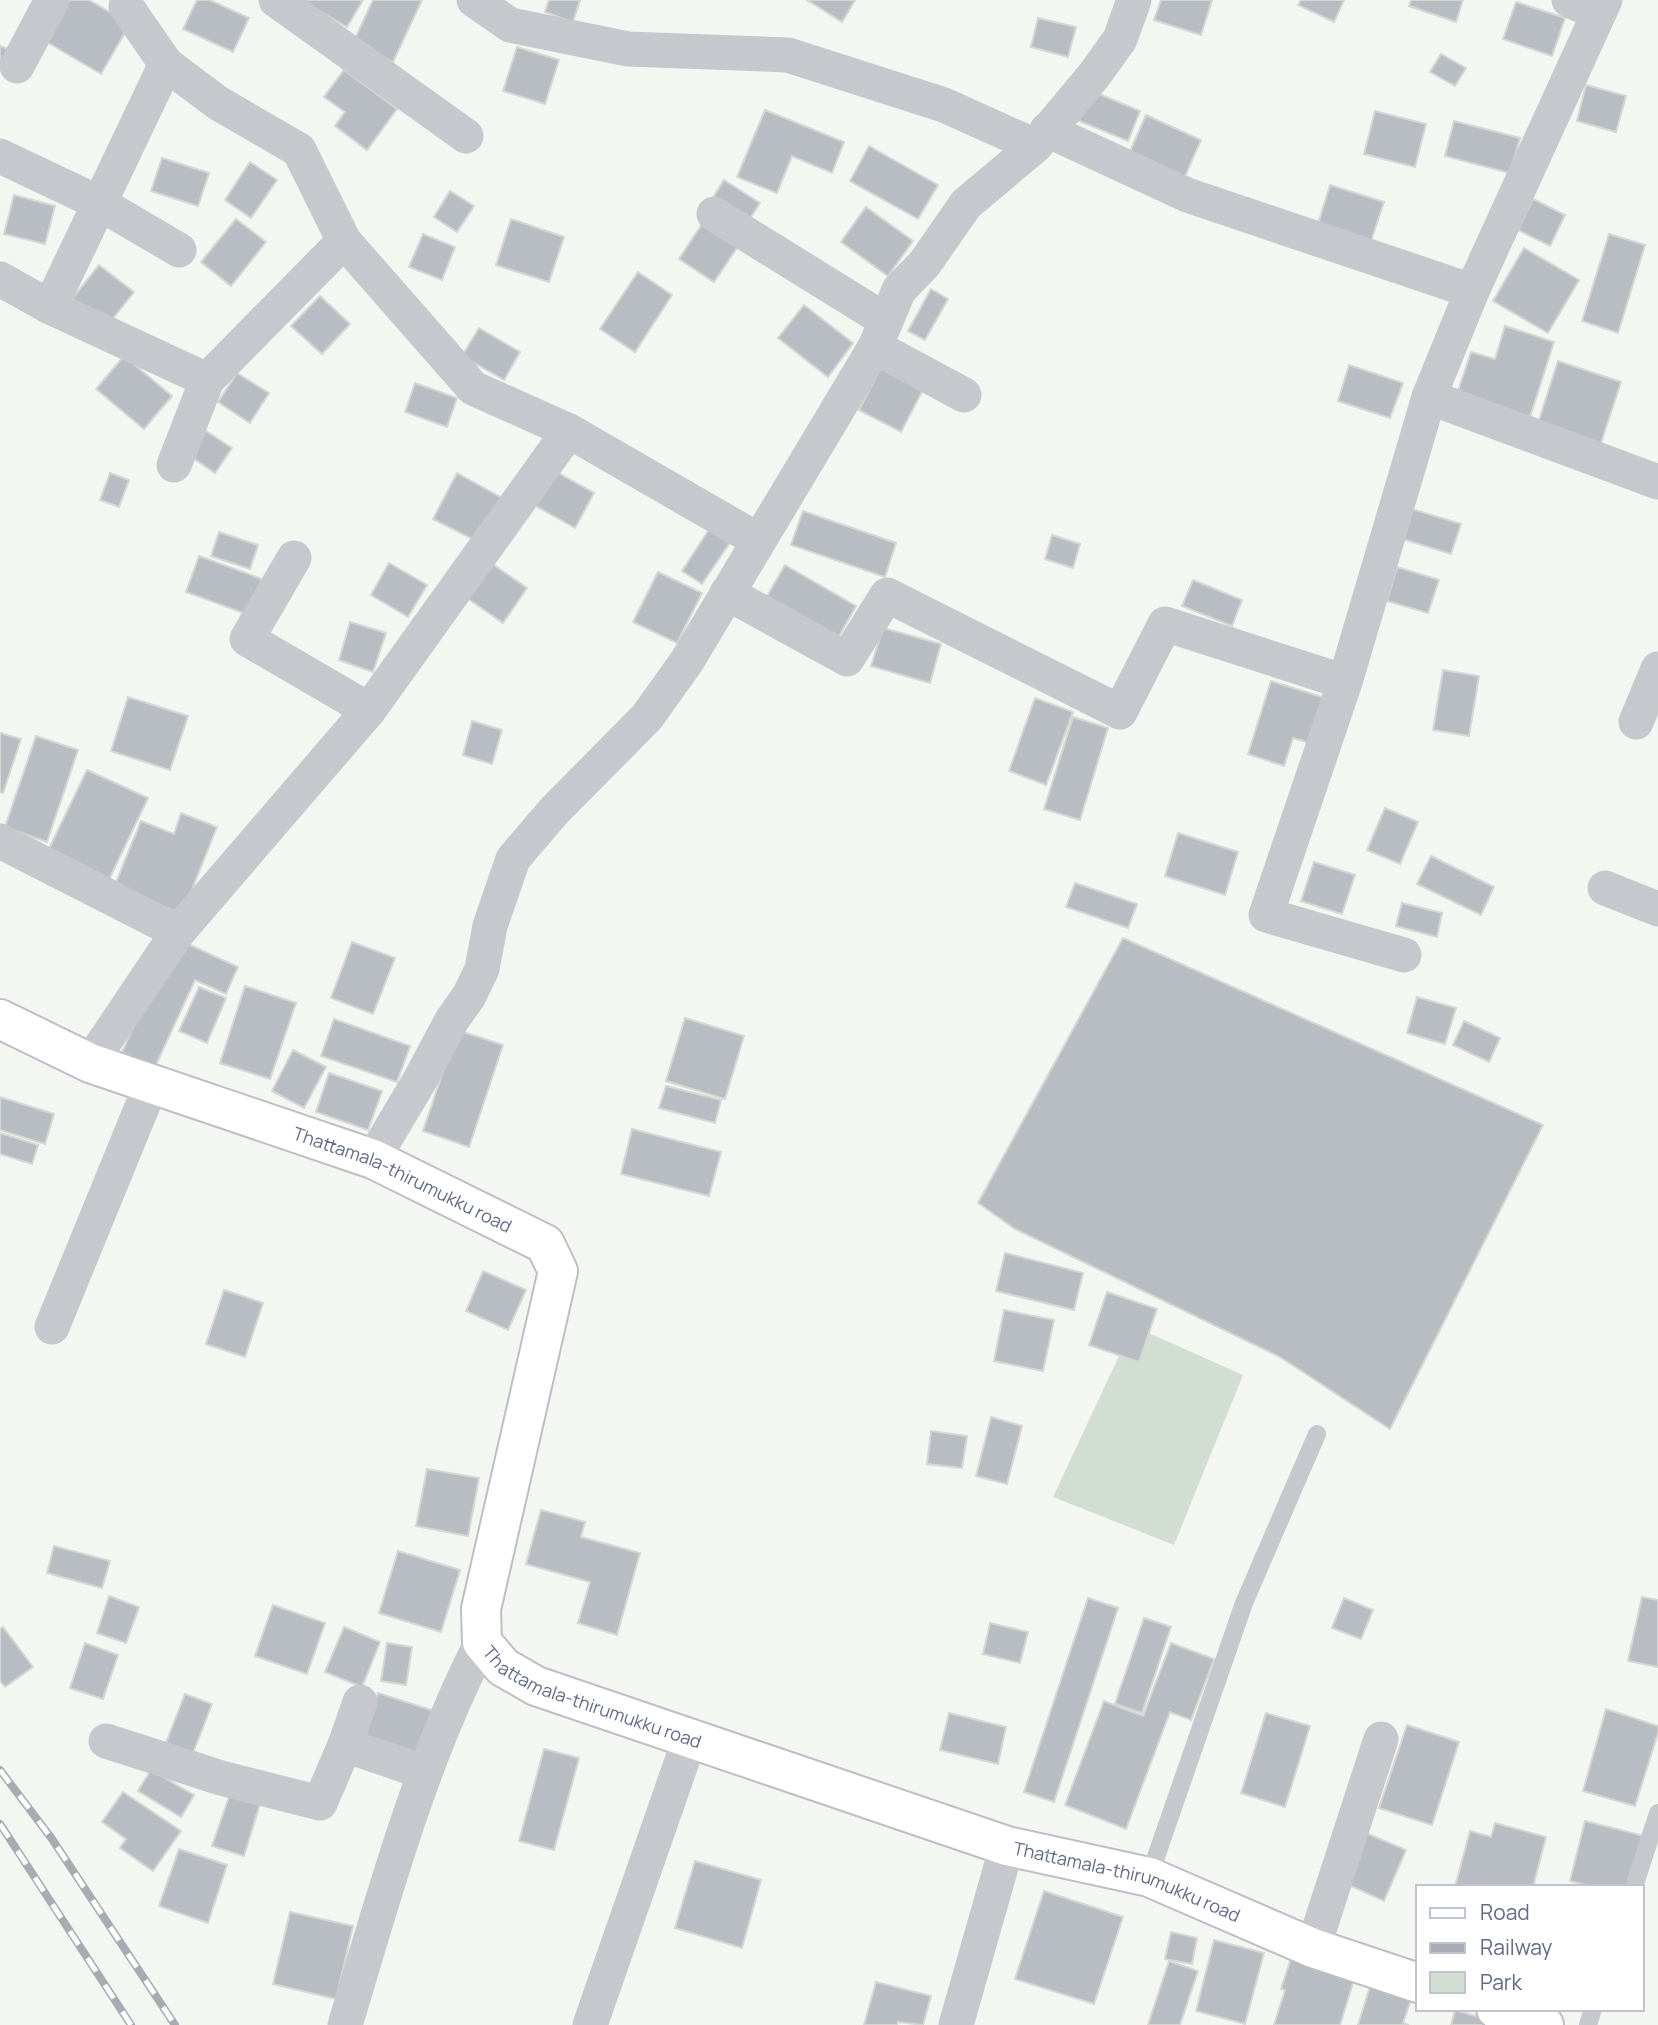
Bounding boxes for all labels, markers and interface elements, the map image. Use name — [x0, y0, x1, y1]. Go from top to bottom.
street label: Thattamala-thirumukku road — [290, 1121, 516, 1238]
street label: Thattamala-thirumukku road — [478, 1640, 705, 1753]
street label: Thattamala-thirumukku road — [1011, 1836, 1244, 1927]
legend — [1416, 1885, 1644, 2011]
text: Road — [1480, 1898, 1530, 1926]
text: Railway — [1480, 1933, 1552, 1961]
text: Park — [1480, 1968, 1522, 1996]

